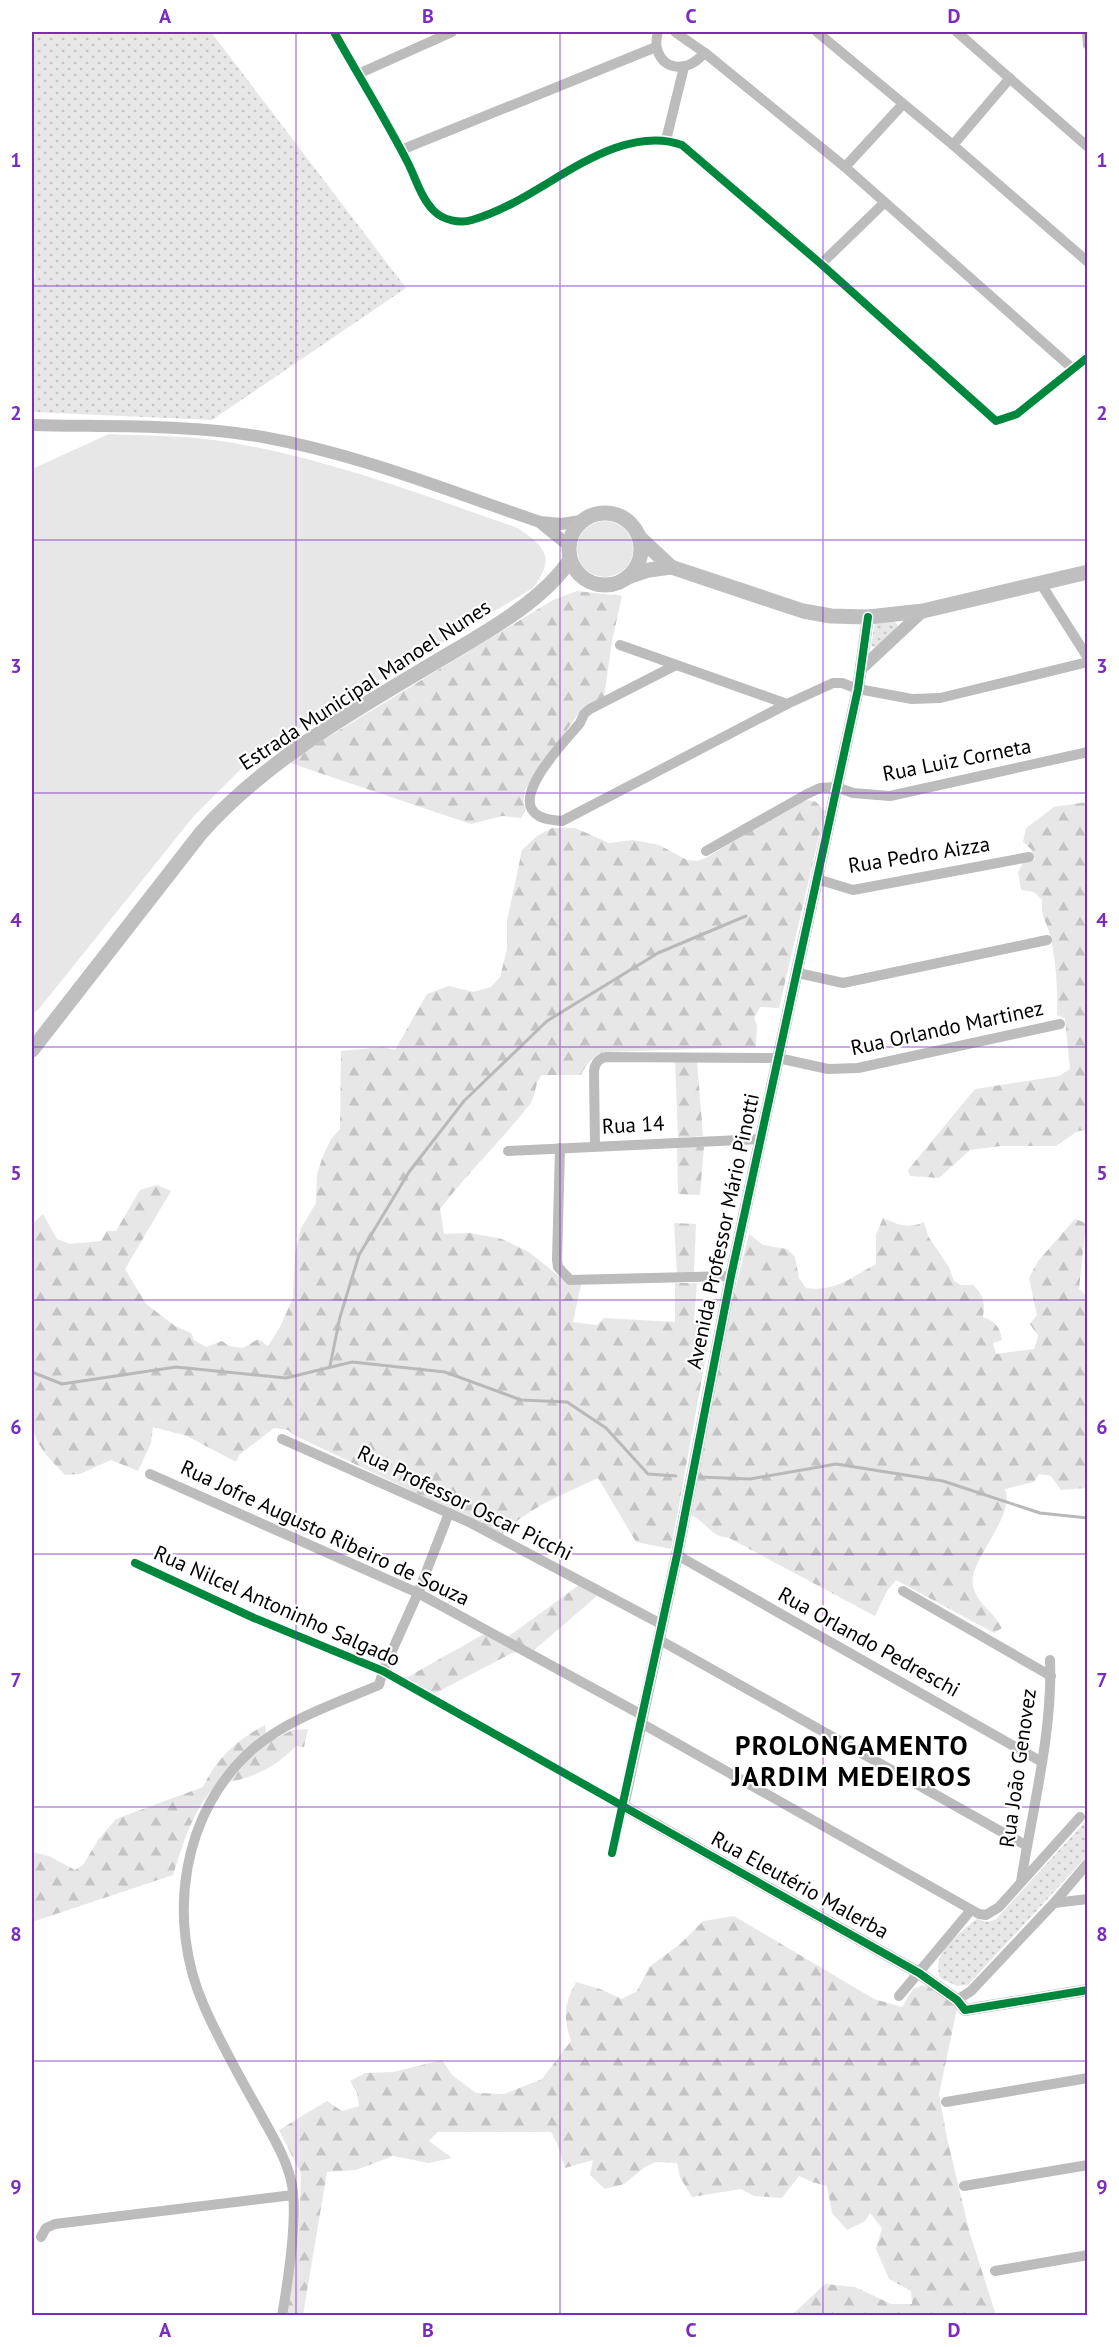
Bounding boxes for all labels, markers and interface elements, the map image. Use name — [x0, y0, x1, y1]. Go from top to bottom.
text: A — [159, 3, 172, 29]
text: B — [422, 3, 434, 29]
text: C — [685, 3, 697, 29]
text: D — [948, 3, 961, 29]
text: 1 — [10, 147, 22, 173]
text: 1 — [1096, 147, 1108, 173]
text: 2 — [10, 400, 22, 426]
text: 2 — [1096, 400, 1108, 426]
street label: Estrada Municipal Manoel Nunes — [234, 593, 496, 776]
text: 3 — [10, 653, 22, 679]
text: 3 — [1096, 653, 1108, 679]
street label: Rua Luiz Corneta — [880, 732, 1033, 787]
street label: Rua Pedro Aizza — [846, 830, 992, 879]
text: 4 — [10, 907, 22, 933]
text: 4 — [1096, 907, 1108, 933]
street label: Rua Orlando Martinez — [848, 994, 1046, 1061]
street label: Avenida Professor Mário Pinotti — [680, 1091, 765, 1371]
street label: Rua 14 — [601, 1109, 665, 1140]
text: 5 — [10, 1160, 22, 1186]
text: 5 — [1096, 1160, 1108, 1186]
text: 6 — [10, 1414, 22, 1440]
text: 6 — [1096, 1414, 1108, 1440]
street label: Rua Professor Oscar Picchi — [353, 1439, 577, 1566]
street label: Rua Jofre Augusto Ribeiro de Souza — [176, 1454, 474, 1612]
street label: Rua Nilcel Antoninho Salgado — [150, 1539, 405, 1672]
street label: Rua Orlando Pedreschi — [774, 1580, 965, 1703]
text: 7 — [10, 1667, 22, 1693]
text: 7 — [1096, 1667, 1108, 1693]
street label: Rua João Genovez — [993, 1687, 1042, 1849]
district label: PROLONGAMENTO JARDIM MEDEIROS — [731, 1728, 972, 1793]
street label: Rua Eleutério Malerba — [707, 1825, 894, 1945]
text: 8 — [10, 1921, 22, 1947]
text: 8 — [1096, 1921, 1108, 1947]
text: 9 — [10, 2174, 22, 2200]
text: 9 — [1096, 2174, 1108, 2200]
text: A — [159, 2317, 172, 2343]
text: B — [422, 2317, 434, 2343]
text: C — [685, 2317, 697, 2343]
text: D — [948, 2317, 961, 2343]

